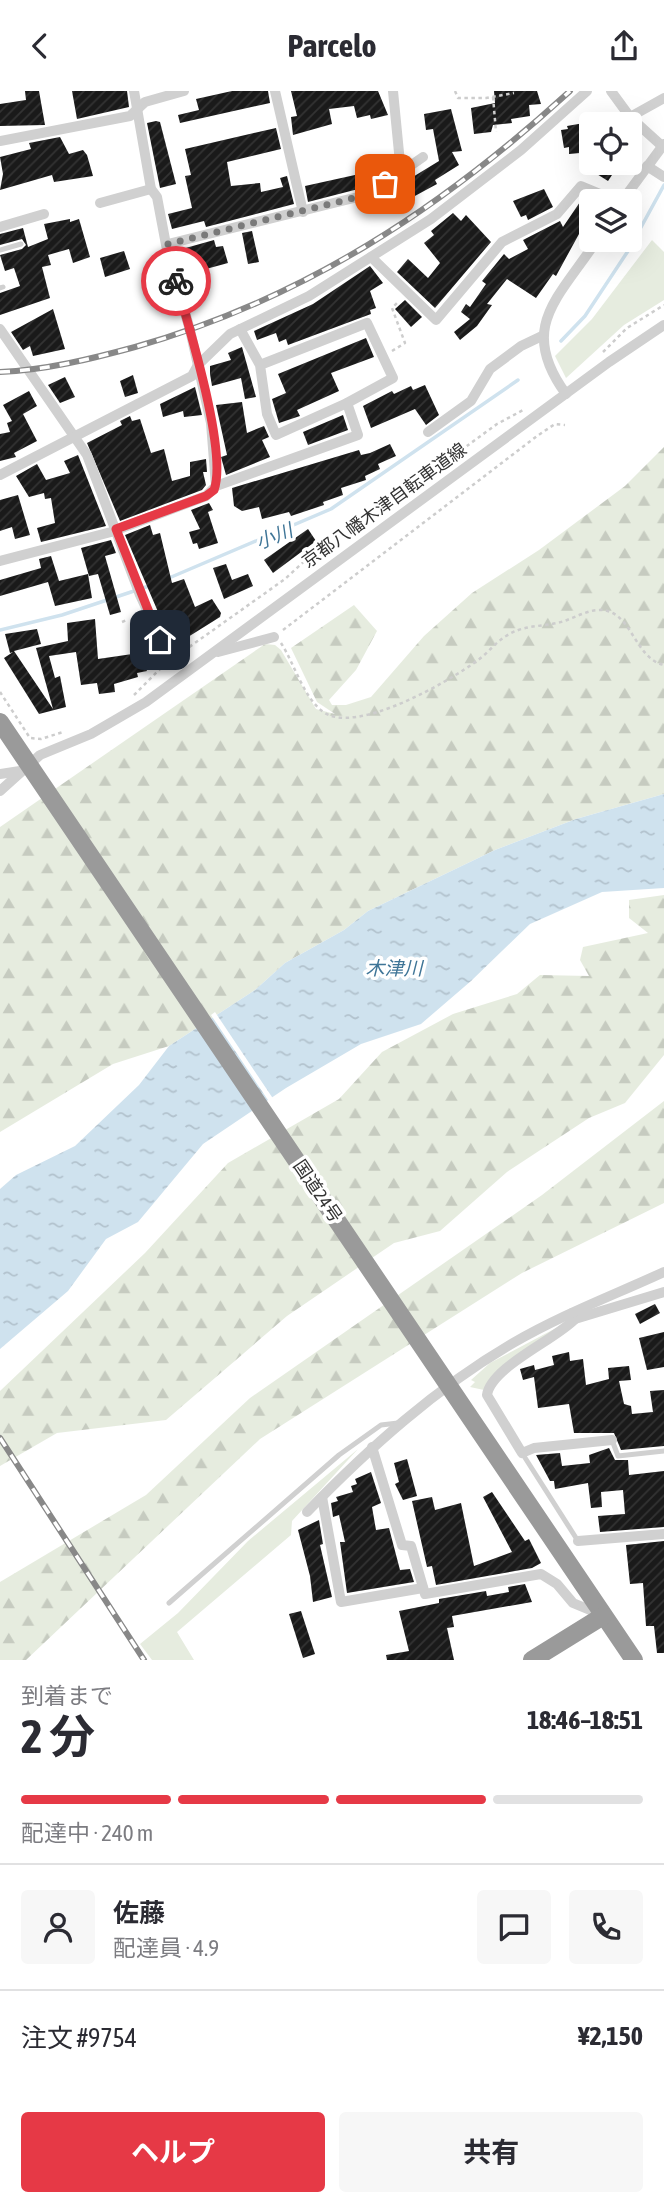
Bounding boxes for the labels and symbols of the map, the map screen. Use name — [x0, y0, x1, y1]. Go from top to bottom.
pin — [355, 154, 415, 214]
courier — [141, 246, 211, 316]
street label: 京都八幡木津自転車道線 — [298, 438, 470, 572]
water label: 小川 — [252, 518, 298, 553]
pin — [130, 610, 190, 670]
water label: 木津川 — [365, 957, 424, 979]
street label: 国道24号 — [289, 1156, 347, 1226]

